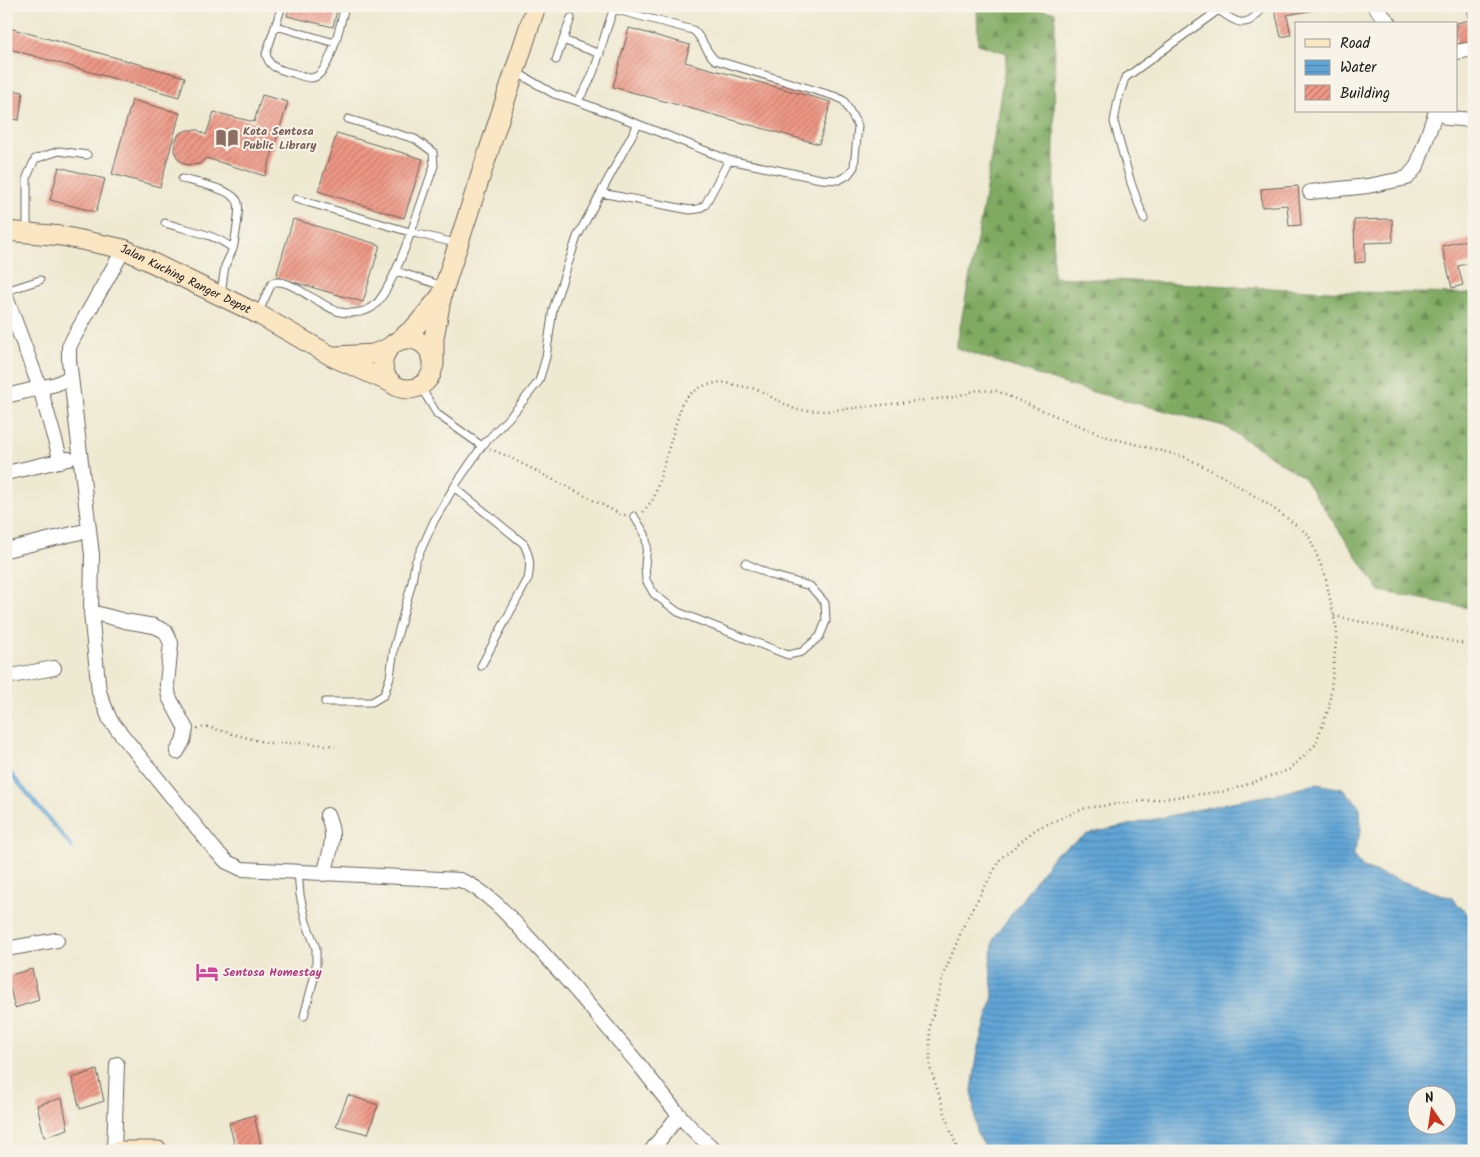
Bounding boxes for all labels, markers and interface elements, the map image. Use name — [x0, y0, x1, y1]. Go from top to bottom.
legend — [1295, 22, 1458, 112]
text: Road — [1340, 32, 1371, 56]
text: Water — [1340, 56, 1377, 80]
text: Building — [1340, 82, 1390, 106]
place label: Kota Sentosa Public Library — [243, 122, 317, 155]
library icon: Kota Sentosa Public Library — [214, 125, 240, 151]
street label: Jalan Kuching Ranger Depot — [119, 239, 255, 319]
hotel icon: Sentosa Homestay — [194, 959, 220, 985]
place label: Sentosa Homestay — [223, 963, 322, 982]
north arrow — [1408, 1084, 1458, 1134]
text: N — [1423, 1087, 1436, 1110]

